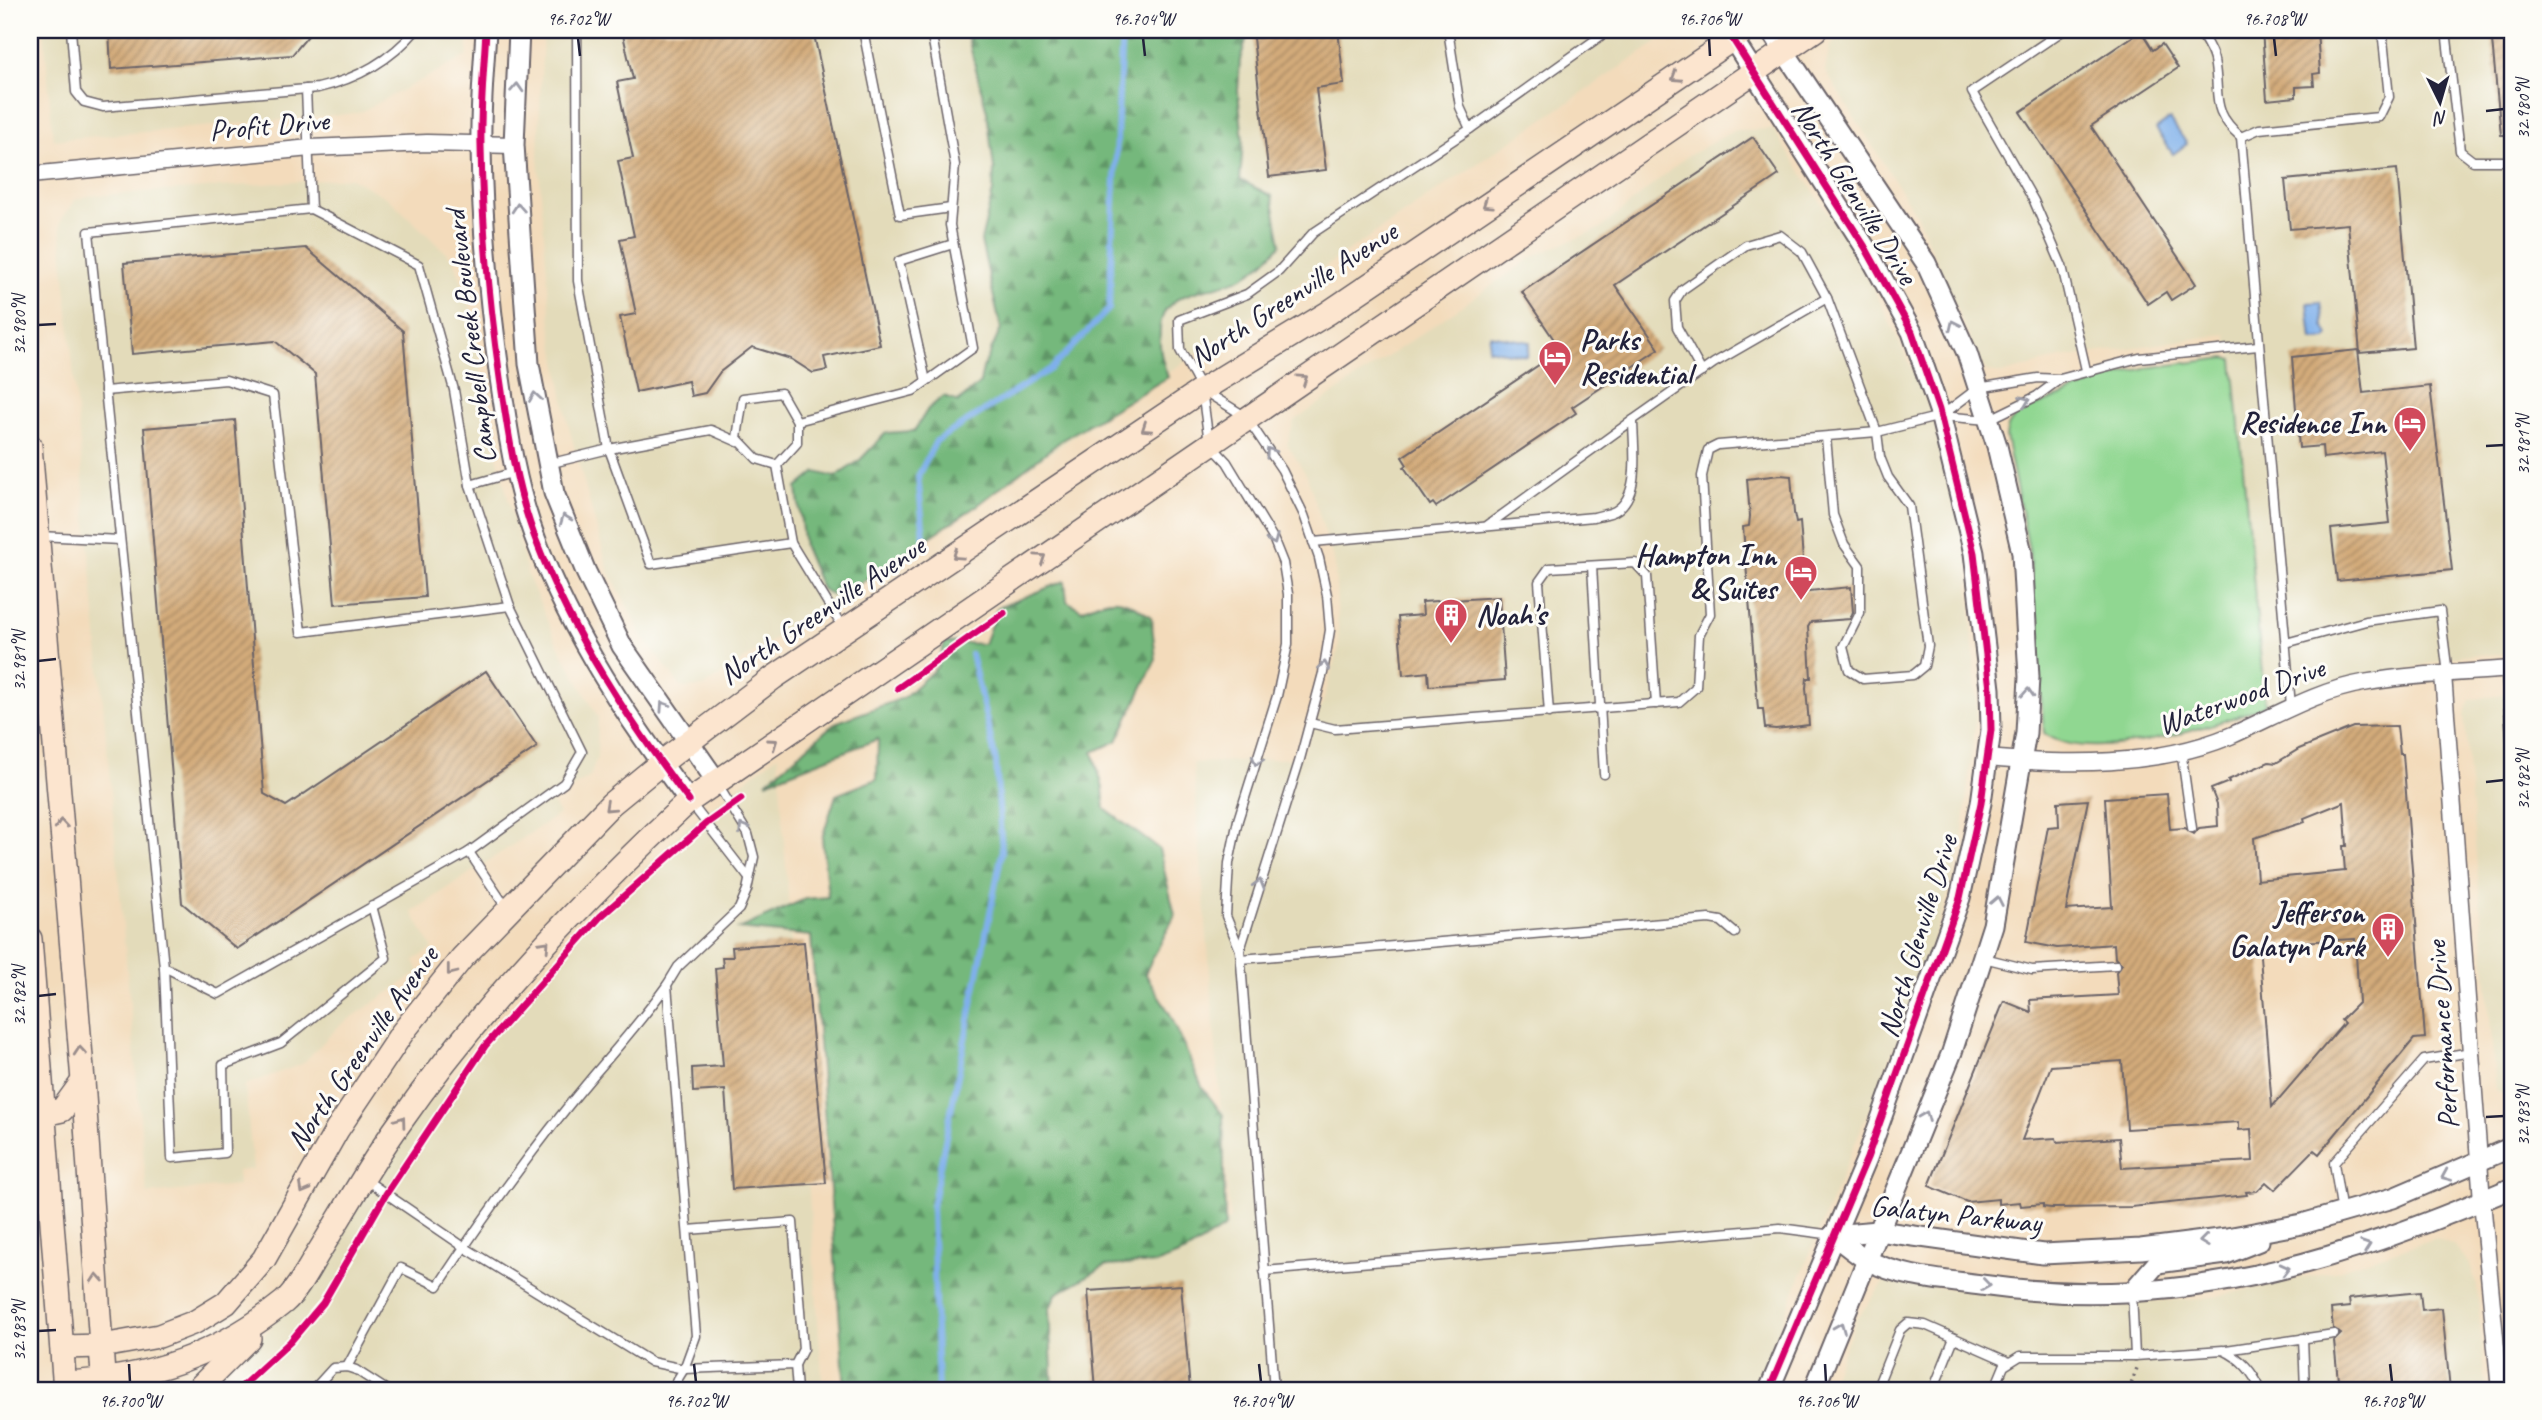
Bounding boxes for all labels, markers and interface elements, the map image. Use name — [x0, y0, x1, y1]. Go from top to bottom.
text: 96.702°W — [547, 8, 612, 30]
text: 96.704°W — [1112, 8, 1177, 30]
text: 96.706°W — [1678, 8, 1743, 30]
text: 96.708°W — [2243, 8, 2308, 30]
north arrow — [2406, 66, 2476, 136]
one-way arrow — [1671, 69, 1684, 81]
text: 32.980°N — [2512, 76, 2534, 139]
one-way arrow — [509, 82, 524, 93]
street label: North Glenville Drive — [1783, 93, 1928, 293]
street label: Profit Drive — [208, 101, 333, 149]
text: N — [2431, 105, 2448, 131]
one-way arrow — [1482, 196, 1495, 208]
one-way arrow — [511, 202, 526, 213]
street label: Campbell Creek Boulevard — [435, 204, 504, 466]
street label: North Greenville Avenue — [1182, 211, 1406, 375]
text: 32.980°N — [8, 292, 30, 355]
one-way arrow — [1948, 319, 1962, 332]
place label: Parks Residential — [1580, 321, 1698, 393]
hotel icon: Parks Residential — [1536, 338, 1574, 387]
one-way arrow — [1295, 375, 1308, 387]
one-way arrow — [528, 392, 543, 403]
one-way arrow — [2019, 396, 2031, 410]
place label: Residence Inn — [2240, 404, 2388, 442]
hotel icon: Residence Inn — [2391, 404, 2429, 453]
text: 32.981°N — [2512, 412, 2534, 475]
one-way arrow — [1141, 420, 1154, 432]
one-way arrow — [1266, 447, 1278, 460]
one-way arrow — [559, 514, 573, 526]
street label: North Greenville Avenue — [712, 526, 934, 693]
one-way arrow — [1265, 533, 1279, 545]
place label: Hampton Inn & Suites — [1635, 536, 1779, 608]
one-way arrow — [952, 547, 965, 559]
hotel icon: Hampton Inn & Suites — [1782, 553, 1820, 602]
one-way arrow — [1033, 554, 1046, 567]
building icon: Noah's — [1432, 596, 1470, 645]
place label: Noah's — [1476, 596, 1549, 634]
text: 32.981°N — [8, 628, 30, 691]
street label: Waterwood Drive — [2153, 648, 2332, 744]
one-way arrow — [1316, 661, 1331, 672]
one-way arrow — [2021, 688, 2036, 699]
one-way arrow — [659, 701, 672, 714]
one-way arrow — [765, 739, 778, 751]
text: 32.982°N — [2512, 747, 2534, 810]
one-way arrow — [1251, 755, 1266, 767]
one-way arrow — [604, 798, 617, 811]
one-way arrow — [54, 819, 69, 830]
one-way arrow — [738, 822, 751, 835]
street label: North Glenville Drive — [1868, 828, 1967, 1042]
one-way arrow — [1251, 879, 1266, 891]
place label: Jefferson Galatyn Park — [2230, 893, 2367, 965]
one-way arrow — [1989, 895, 2004, 907]
building icon: Jefferson Galatyn Park — [2369, 910, 2407, 959]
street label: North Greenville Avenue — [277, 937, 448, 1157]
street label: Performance Drive — [2416, 937, 2468, 1130]
one-way arrow — [536, 940, 549, 953]
text: 32.982°N — [8, 963, 30, 1026]
one-way arrow — [447, 963, 460, 976]
one-way arrow — [73, 1045, 88, 1056]
text: 32.983°N — [2512, 1083, 2534, 1146]
one-way arrow — [1917, 1111, 1931, 1123]
one-way arrow — [393, 1116, 405, 1129]
one-way arrow — [2441, 1167, 2453, 1181]
one-way arrow — [299, 1182, 312, 1194]
street label: Galatyn Parkway — [1869, 1186, 2045, 1242]
one-way arrow — [2198, 1234, 2210, 1249]
one-way arrow — [2359, 1240, 2371, 1254]
one-way arrow — [2279, 1263, 2291, 1277]
one-way arrow — [90, 1272, 105, 1283]
one-way arrow — [1980, 1278, 1992, 1293]
text: 32.983°N — [8, 1298, 30, 1361]
one-way arrow — [1832, 1322, 1846, 1334]
text: 96.700°W — [99, 1390, 164, 1412]
text: 96.702°W — [665, 1390, 730, 1412]
text: 96.704°W — [1230, 1390, 1295, 1412]
text: 96.706°W — [1795, 1390, 1860, 1412]
text: 96.708°W — [2361, 1390, 2426, 1412]

